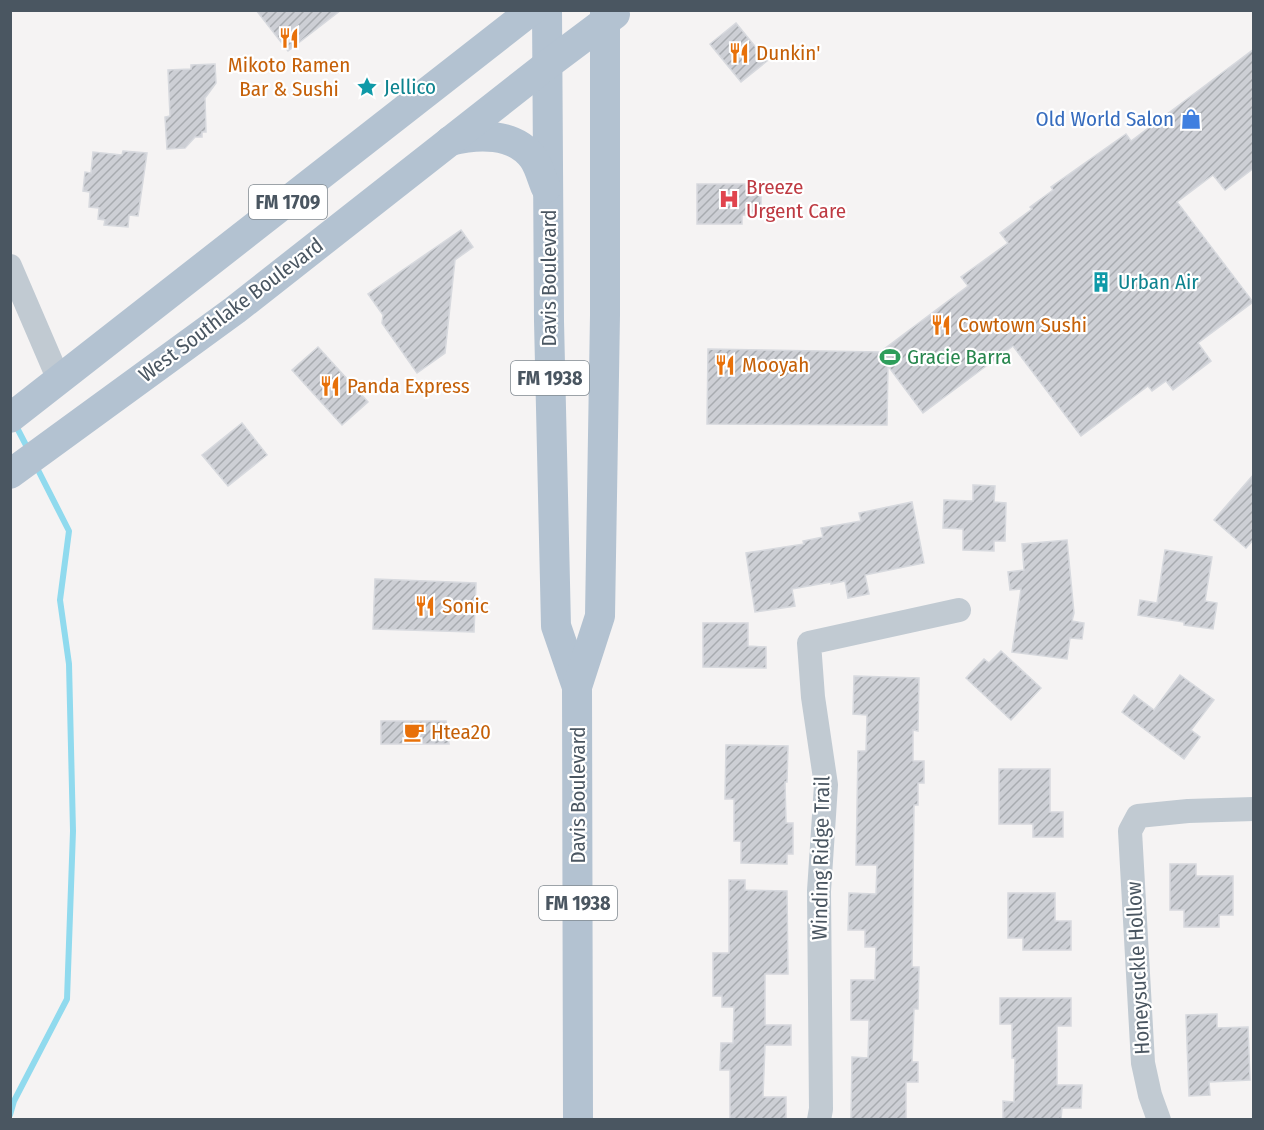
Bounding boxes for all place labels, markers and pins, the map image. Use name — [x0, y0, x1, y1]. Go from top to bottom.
restaurant icon: Mikoto Ramen Bar & Sushi — [277, 26, 301, 50]
place label: Dunkin' — [756, 40, 820, 66]
restaurant icon: Dunkin' — [727, 41, 751, 65]
place label: Mikoto Ramen Bar & Sushi — [228, 52, 350, 102]
place label: Jellico — [384, 74, 436, 100]
place icon: Jellico — [355, 75, 379, 99]
place label: Old World Salon — [1036, 106, 1174, 132]
shop icon: Old World Salon — [1179, 107, 1203, 131]
place label: Breeze Urgent Care — [746, 174, 846, 224]
hospital icon: Breeze Urgent Care — [717, 187, 741, 211]
place label: Urban Air — [1118, 269, 1199, 295]
building icon: Urban Air — [1089, 270, 1113, 294]
place label: Cowtown Sushi — [958, 312, 1087, 338]
restaurant icon: Cowtown Sushi — [929, 313, 953, 337]
place label: Gracie Barra — [907, 344, 1012, 370]
sports icon: Gracie Barra — [878, 345, 902, 369]
place label: Mooyah — [742, 352, 809, 378]
restaurant icon: Mooyah — [713, 353, 737, 377]
place label: Panda Express — [347, 373, 470, 399]
restaurant icon: Panda Express — [318, 374, 342, 398]
place label: Sonic — [442, 593, 489, 619]
restaurant icon: Sonic — [413, 594, 437, 618]
place label: Htea20 — [431, 719, 491, 745]
cafe icon: Htea20 — [402, 720, 426, 744]

